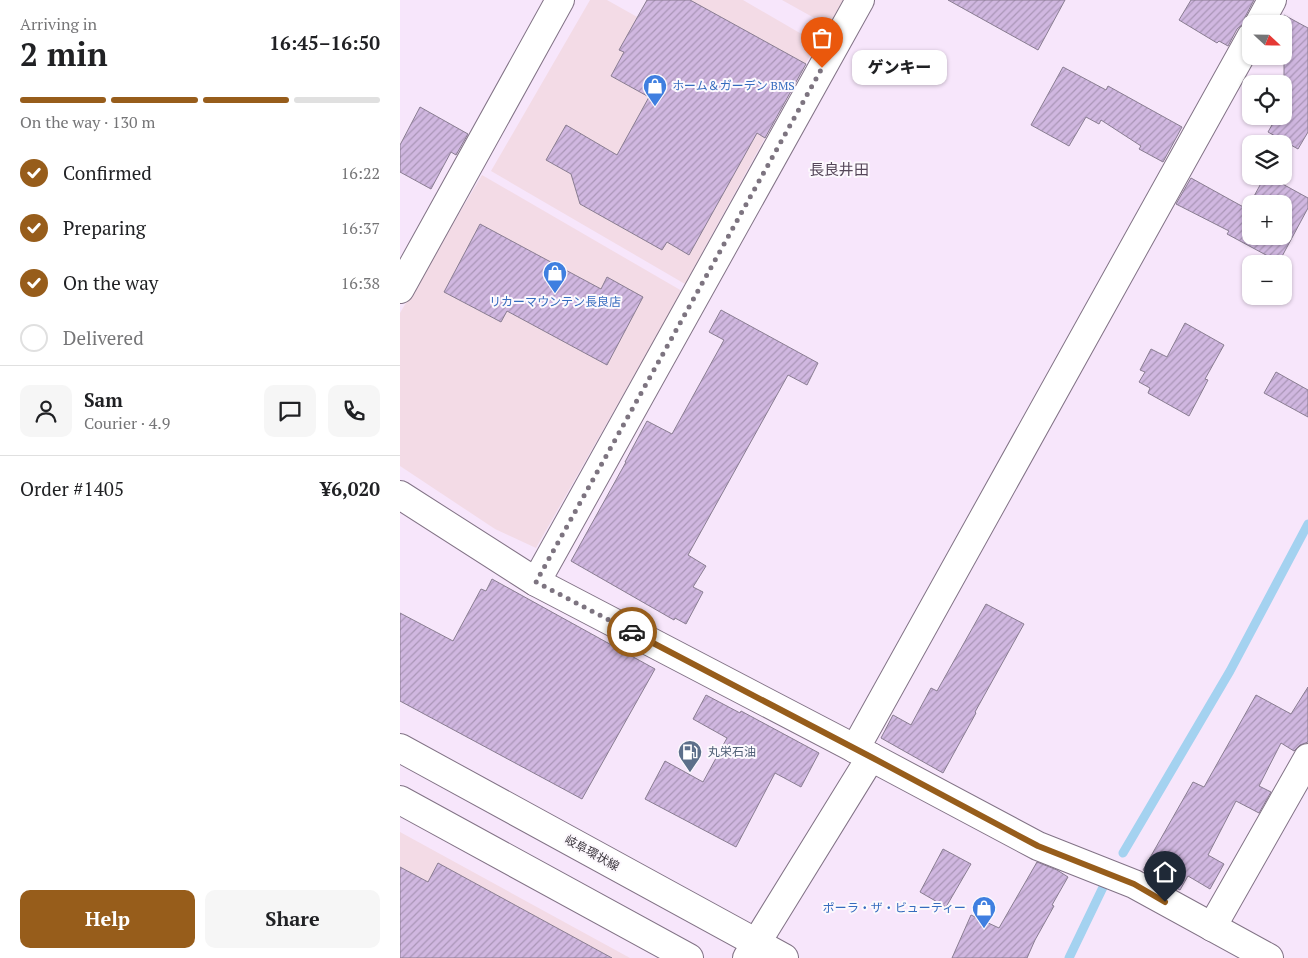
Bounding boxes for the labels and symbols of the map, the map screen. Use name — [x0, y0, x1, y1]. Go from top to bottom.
north arrow — [1242, 15, 1292, 65]
pin — [801, 17, 843, 68]
callout: ゲンキー — [852, 50, 947, 86]
shop icon: ホーム＆ガーデン BMS — [642, 73, 668, 107]
place label: ホーム＆ガーデン BMS — [672, 78, 795, 93]
district label: 長良井田 — [809, 159, 869, 179]
shop icon: リカーマウンテン長良店 — [542, 260, 568, 294]
place label: リカーマウンテン長良店 — [489, 294, 621, 309]
courier — [607, 607, 657, 657]
fuel station icon: 丸栄石油 — [677, 739, 703, 773]
place label: 丸栄石油 — [708, 744, 756, 759]
street label: 岐阜環状線 — [562, 831, 622, 874]
pin — [1144, 851, 1186, 902]
shop icon: ポーラ・ザ・ビューティー — [971, 895, 997, 929]
place label: ポーラ・ザ・ビューティー — [823, 900, 966, 915]

